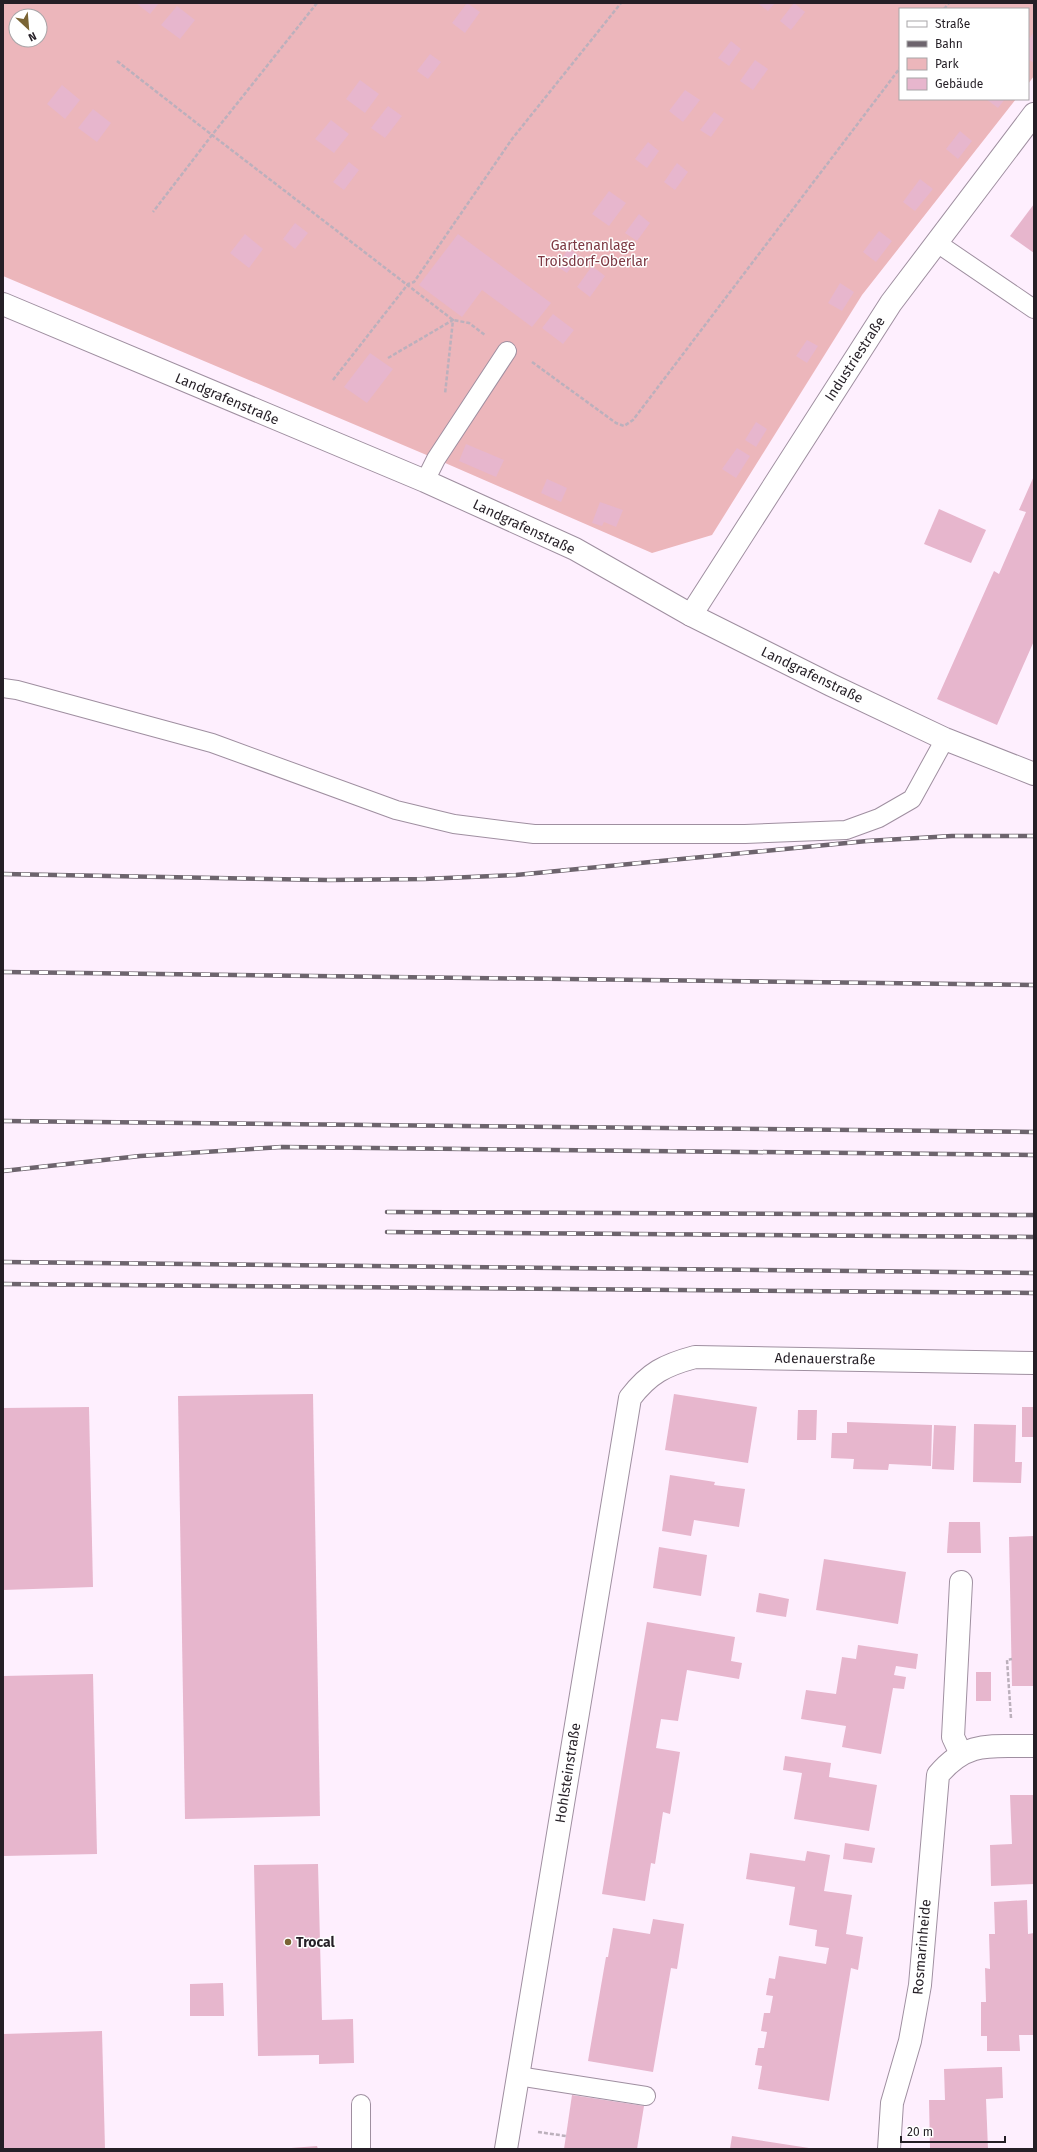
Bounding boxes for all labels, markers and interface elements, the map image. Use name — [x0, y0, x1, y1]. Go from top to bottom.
north arrow — [8, 8, 48, 48]
legend — [899, 8, 1029, 100]
text: Straße — [935, 17, 970, 31]
text: N — [26, 29, 38, 44]
text: Bahn — [935, 37, 963, 51]
text: Park — [935, 57, 959, 71]
text: Gebäude — [935, 77, 983, 91]
park label: Gartenanlage Troisdorf-Oberlar — [538, 237, 649, 270]
street label: Industriestraße — [821, 313, 889, 405]
street label: Landgrafenstraße — [172, 369, 282, 429]
street label: Landgrafenstraße — [470, 496, 578, 558]
street label: Landgrafenstraße — [758, 643, 866, 707]
street label: Adenauerstraße — [774, 1350, 876, 1368]
street label: Hohlsteinstraße — [552, 1722, 584, 1824]
street label: Rosmarinheide — [909, 1898, 935, 1996]
place label: Trocal — [296, 1934, 336, 1951]
marker: Trocal — [283, 1937, 293, 1947]
scale bar — [901, 2118, 1005, 2144]
text: 20 m — [907, 2125, 933, 2139]

